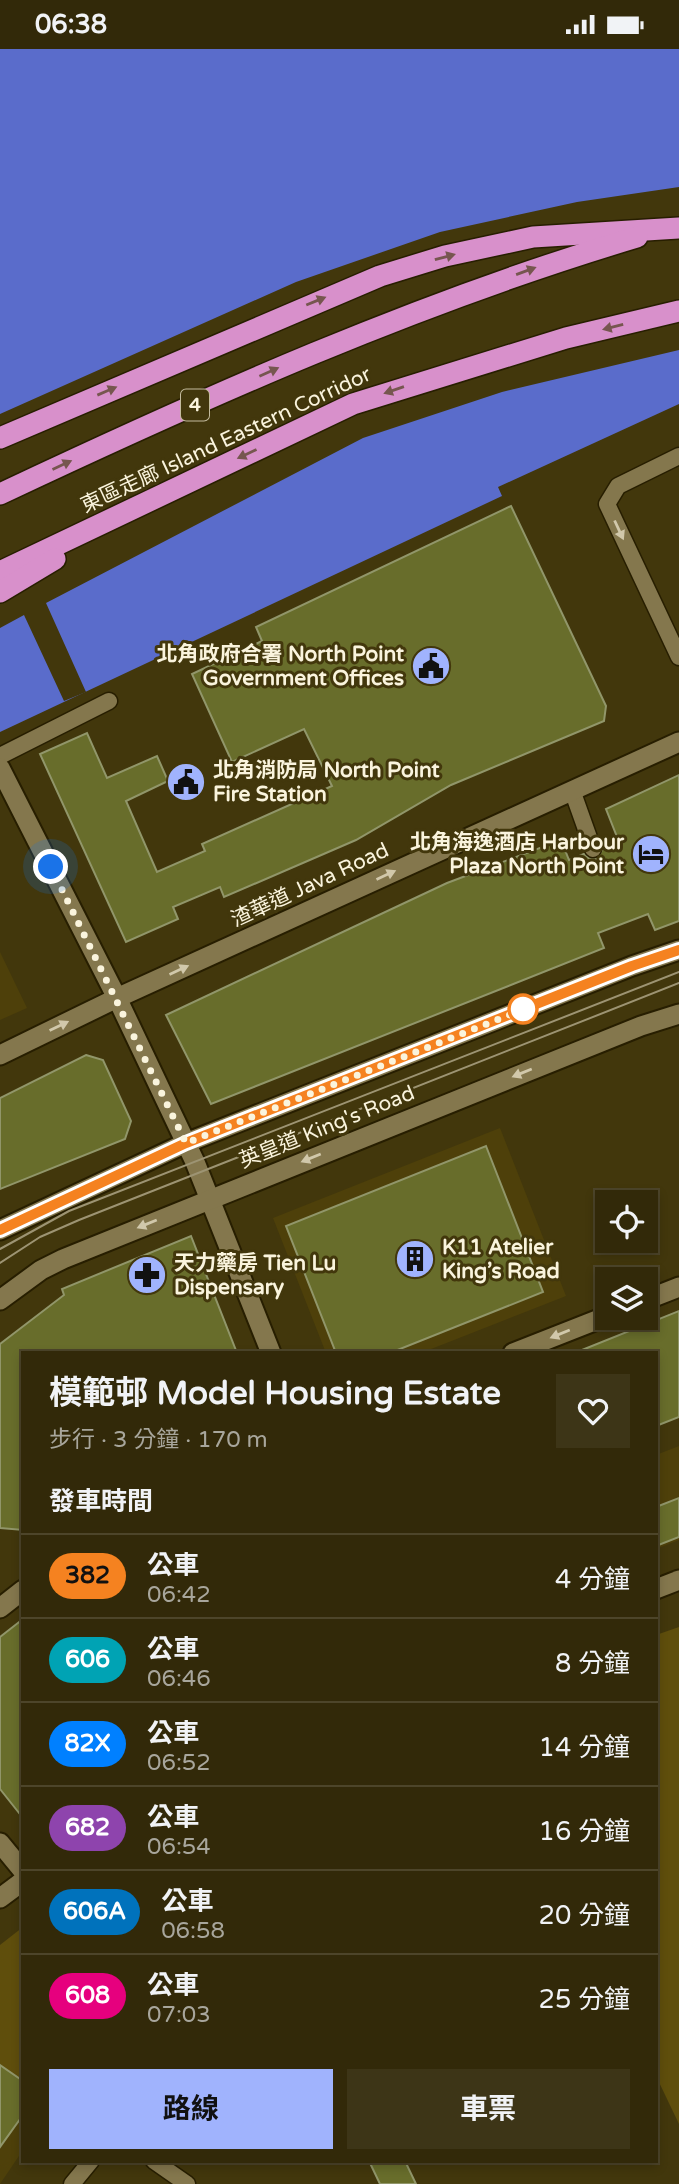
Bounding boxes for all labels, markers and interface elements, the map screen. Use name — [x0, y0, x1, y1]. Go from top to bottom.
text: 06:38 — [35, 9, 107, 40]
one-way arrow — [435, 251, 456, 261]
one-way arrow — [516, 266, 537, 277]
one-way arrow — [306, 296, 327, 307]
one-way arrow — [602, 322, 624, 333]
street label: 東區走廊 Island Eastern Corridor — [77, 362, 375, 518]
one-way arrow — [259, 366, 280, 377]
one-way arrow — [97, 385, 117, 397]
one-way arrow — [384, 386, 405, 396]
road number: 4 — [181, 389, 209, 421]
one-way arrow — [237, 448, 257, 460]
one-way arrow — [52, 459, 72, 471]
one-way arrow — [614, 519, 625, 540]
place label: 北角政府合署 North Point Government Offices — [157, 642, 404, 691]
public building icon: 北角政府合署 North Point Government Offices — [410, 645, 452, 687]
place label: 北角消防局 North Point Fire Station — [213, 758, 439, 807]
public building icon: 北角消防局 North Point Fire Station — [165, 761, 207, 803]
place label: 北角海逸酒店 Harbour Plaza North Point — [410, 830, 625, 879]
hotel icon: 北角海逸酒店 Harbour Plaza North Point — [630, 833, 672, 875]
street label: 渣華道 Java Road — [227, 838, 393, 932]
your location — [33, 849, 68, 884]
one-way arrow — [376, 869, 396, 881]
one-way arrow — [169, 964, 190, 975]
unlabelled marker — [508, 994, 538, 1024]
one-way arrow — [49, 1021, 69, 1032]
one-way arrow — [512, 1068, 533, 1079]
street label: 英皇道 King's Road — [236, 1080, 418, 1174]
one-way arrow — [300, 1152, 321, 1163]
map controls — [595, 1190, 658, 1330]
button: locate — [595, 1190, 658, 1253]
one-way arrow — [136, 1219, 157, 1230]
place label: K11 Atelier King’s Road — [442, 1235, 560, 1284]
building icon: K11 Atelier King’s Road — [394, 1238, 436, 1280]
place label: 天力藥房 Tien Lu Dispensary — [174, 1251, 336, 1300]
pharmacy icon: 天力藥房 Tien Lu Dispensary — [126, 1254, 168, 1296]
button: layers — [595, 1267, 658, 1330]
one-way arrow — [549, 1329, 570, 1340]
text: 模範邨 Model Housing Estate — [49, 1374, 501, 1413]
button: heart — [556, 1374, 630, 1448]
text: 步行 · 3 分鐘 · 170 m — [49, 1426, 268, 1454]
text: 發車時間 — [49, 1486, 153, 1517]
text: 公車 — [147, 1550, 199, 1581]
text: 382 — [65, 1561, 110, 1590]
text: 4 分鐘 — [555, 1564, 630, 1595]
text: 06:42 — [147, 1581, 211, 1609]
text: 公車 — [147, 1634, 199, 1665]
text: 606 — [65, 1645, 110, 1674]
text: 8 分鐘 — [555, 1648, 630, 1679]
text: 06:46 — [147, 1665, 211, 1693]
text: 公車 — [147, 1718, 199, 1749]
text: 82X — [64, 1729, 111, 1758]
text: 14 分鐘 — [539, 1732, 630, 1763]
text: 06:52 — [147, 1749, 211, 1777]
text: 公車 — [147, 1802, 199, 1833]
text: 682 — [65, 1813, 110, 1842]
text: 16 分鐘 — [539, 1816, 630, 1847]
text: 06:54 — [147, 1833, 211, 1861]
text: 公車 — [161, 1886, 213, 1917]
text: 606A — [63, 1897, 126, 1926]
text: 20 分鐘 — [539, 1900, 630, 1931]
text: 06:58 — [161, 1917, 225, 1945]
text: 公車 — [147, 1970, 199, 2001]
text: 608 — [65, 1981, 110, 2010]
text: 25 分鐘 — [539, 1984, 630, 2015]
text: 07:03 — [147, 2001, 211, 2029]
button: 路線 — [49, 2069, 333, 2149]
button: 車票 — [347, 2069, 630, 2149]

